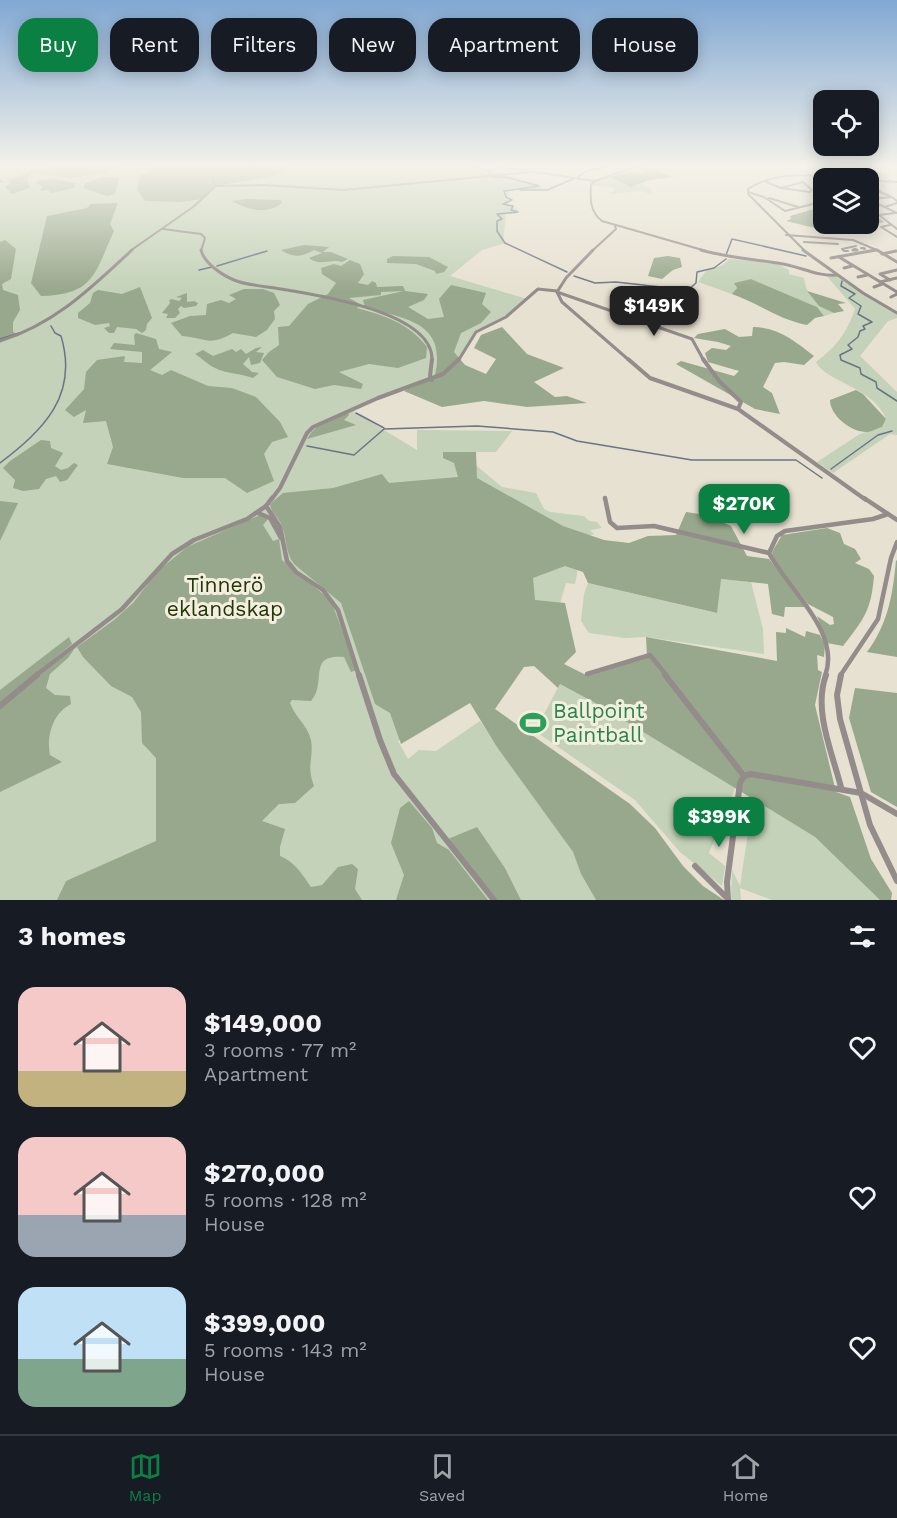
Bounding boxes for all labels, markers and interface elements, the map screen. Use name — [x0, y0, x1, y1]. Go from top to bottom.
chip: Buy — [18, 18, 98, 72]
chip: Rent — [110, 18, 199, 72]
chip: Filters — [211, 18, 317, 72]
chip: New — [329, 18, 416, 72]
chip: Apartment — [428, 18, 580, 72]
chip: House — [592, 18, 698, 72]
map controls — [813, 90, 879, 234]
button: locate — [813, 90, 879, 156]
button: layers — [813, 168, 879, 234]
pin: $149K — [612, 286, 696, 337]
text: $149K — [624, 293, 684, 317]
pin: $270K — [702, 484, 786, 535]
text: $270K — [713, 491, 775, 515]
park label: Tinnerö eklandskap — [167, 572, 283, 621]
place label: Ballpoint Paintball — [553, 698, 645, 747]
sports icon: Ballpoint Paintball — [518, 708, 548, 738]
pin: $399K — [677, 797, 761, 848]
text: $399K — [687, 804, 751, 828]
icon: filters — [846, 920, 879, 953]
text: 3 homes — [18, 921, 126, 951]
text: $149,000 — [204, 1008, 322, 1038]
icon: home — [66, 1011, 138, 1083]
icon: heart — [846, 1031, 879, 1064]
text: 3 rooms · 77 m² — [204, 1038, 356, 1062]
text: Apartment — [204, 1062, 308, 1086]
text: $270,000 — [204, 1158, 325, 1188]
icon: home — [66, 1161, 138, 1233]
icon: heart — [846, 1181, 879, 1214]
text: 5 rooms · 128 m² — [204, 1188, 367, 1212]
text: House — [204, 1212, 265, 1236]
text: $399,000 — [204, 1308, 326, 1338]
icon: home — [66, 1311, 138, 1383]
icon: heart — [846, 1331, 879, 1364]
text: 5 rooms · 143 m² — [204, 1338, 367, 1362]
text: House — [204, 1362, 265, 1386]
tab: Map — [129, 1450, 162, 1505]
tab: Saved — [419, 1450, 465, 1505]
tab: Home — [723, 1450, 768, 1505]

